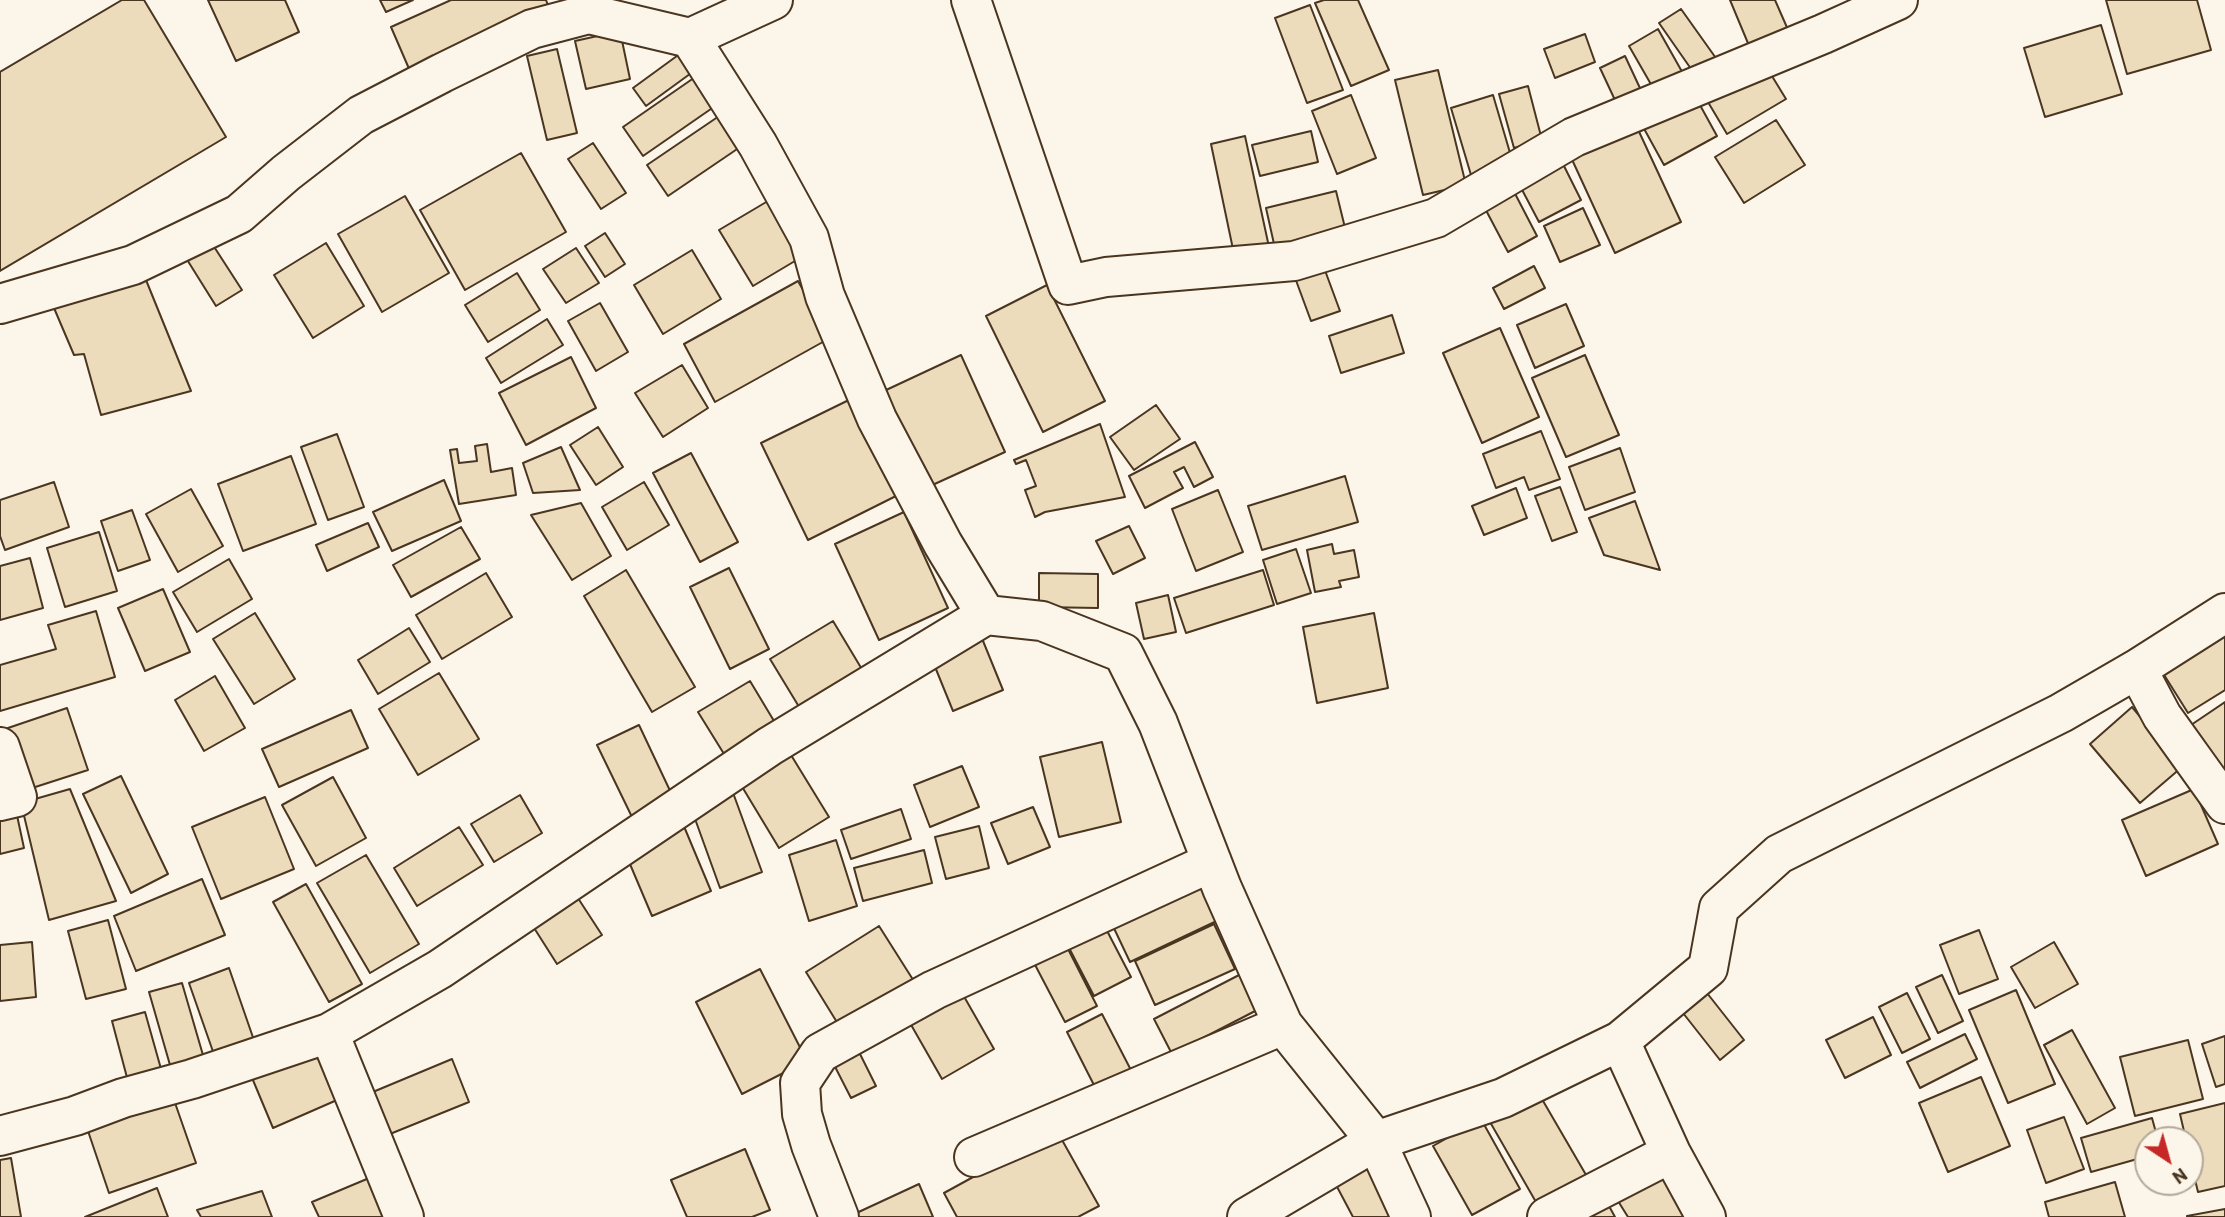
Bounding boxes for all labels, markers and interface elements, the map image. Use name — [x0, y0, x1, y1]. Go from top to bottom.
north arrow — [2134, 1126, 2204, 1196]
text: N — [2169, 1164, 2192, 1190]

